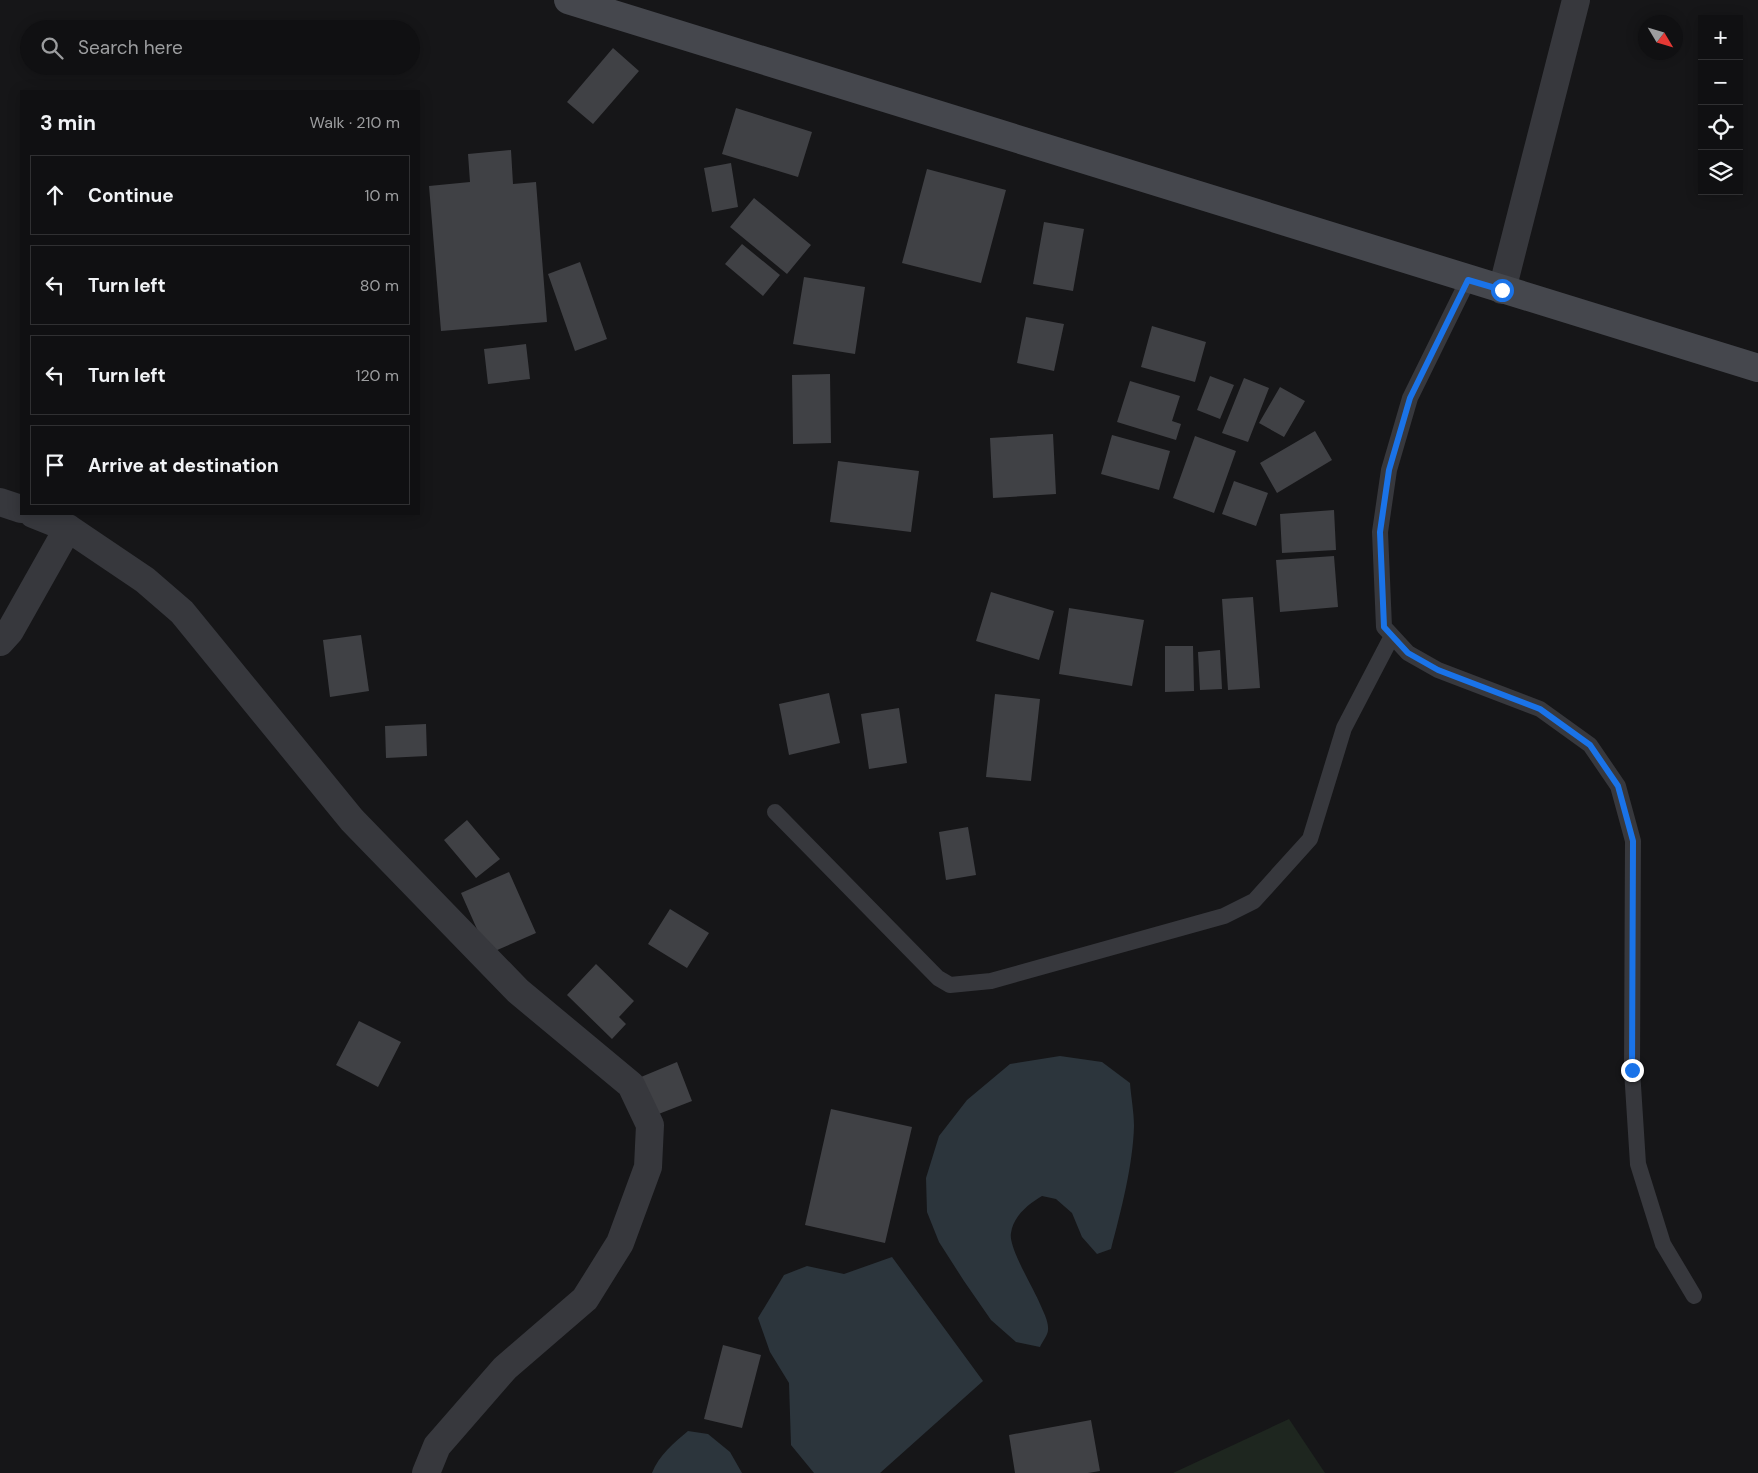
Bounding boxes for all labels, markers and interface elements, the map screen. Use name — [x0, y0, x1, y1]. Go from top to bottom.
north arrow — [1638, 15, 1683, 60]
map controls — [1698, 15, 1743, 195]
button: + — [1698, 15, 1743, 60]
search box — [20, 20, 420, 75]
icon: search — [38, 34, 66, 62]
text: Search here — [78, 35, 183, 60]
button: − — [1698, 60, 1743, 105]
button: locate — [1698, 105, 1743, 150]
text: 3 min — [40, 109, 96, 137]
text: Walk · 210 m — [310, 112, 400, 133]
button: layers — [1698, 150, 1743, 195]
icon: ahead — [41, 181, 69, 209]
text: Continue — [88, 183, 174, 208]
text: 10 m — [365, 185, 399, 206]
icon: left — [41, 271, 69, 299]
text: Turn left — [88, 273, 166, 298]
text: 80 m — [360, 275, 399, 296]
route start — [1491, 279, 1514, 302]
icon: left — [41, 361, 69, 389]
text: Turn left — [88, 363, 166, 388]
text: 120 m — [355, 365, 399, 386]
icon: arrive — [41, 451, 69, 479]
text: Arrive at destination — [88, 453, 279, 478]
route end — [1621, 1059, 1644, 1082]

